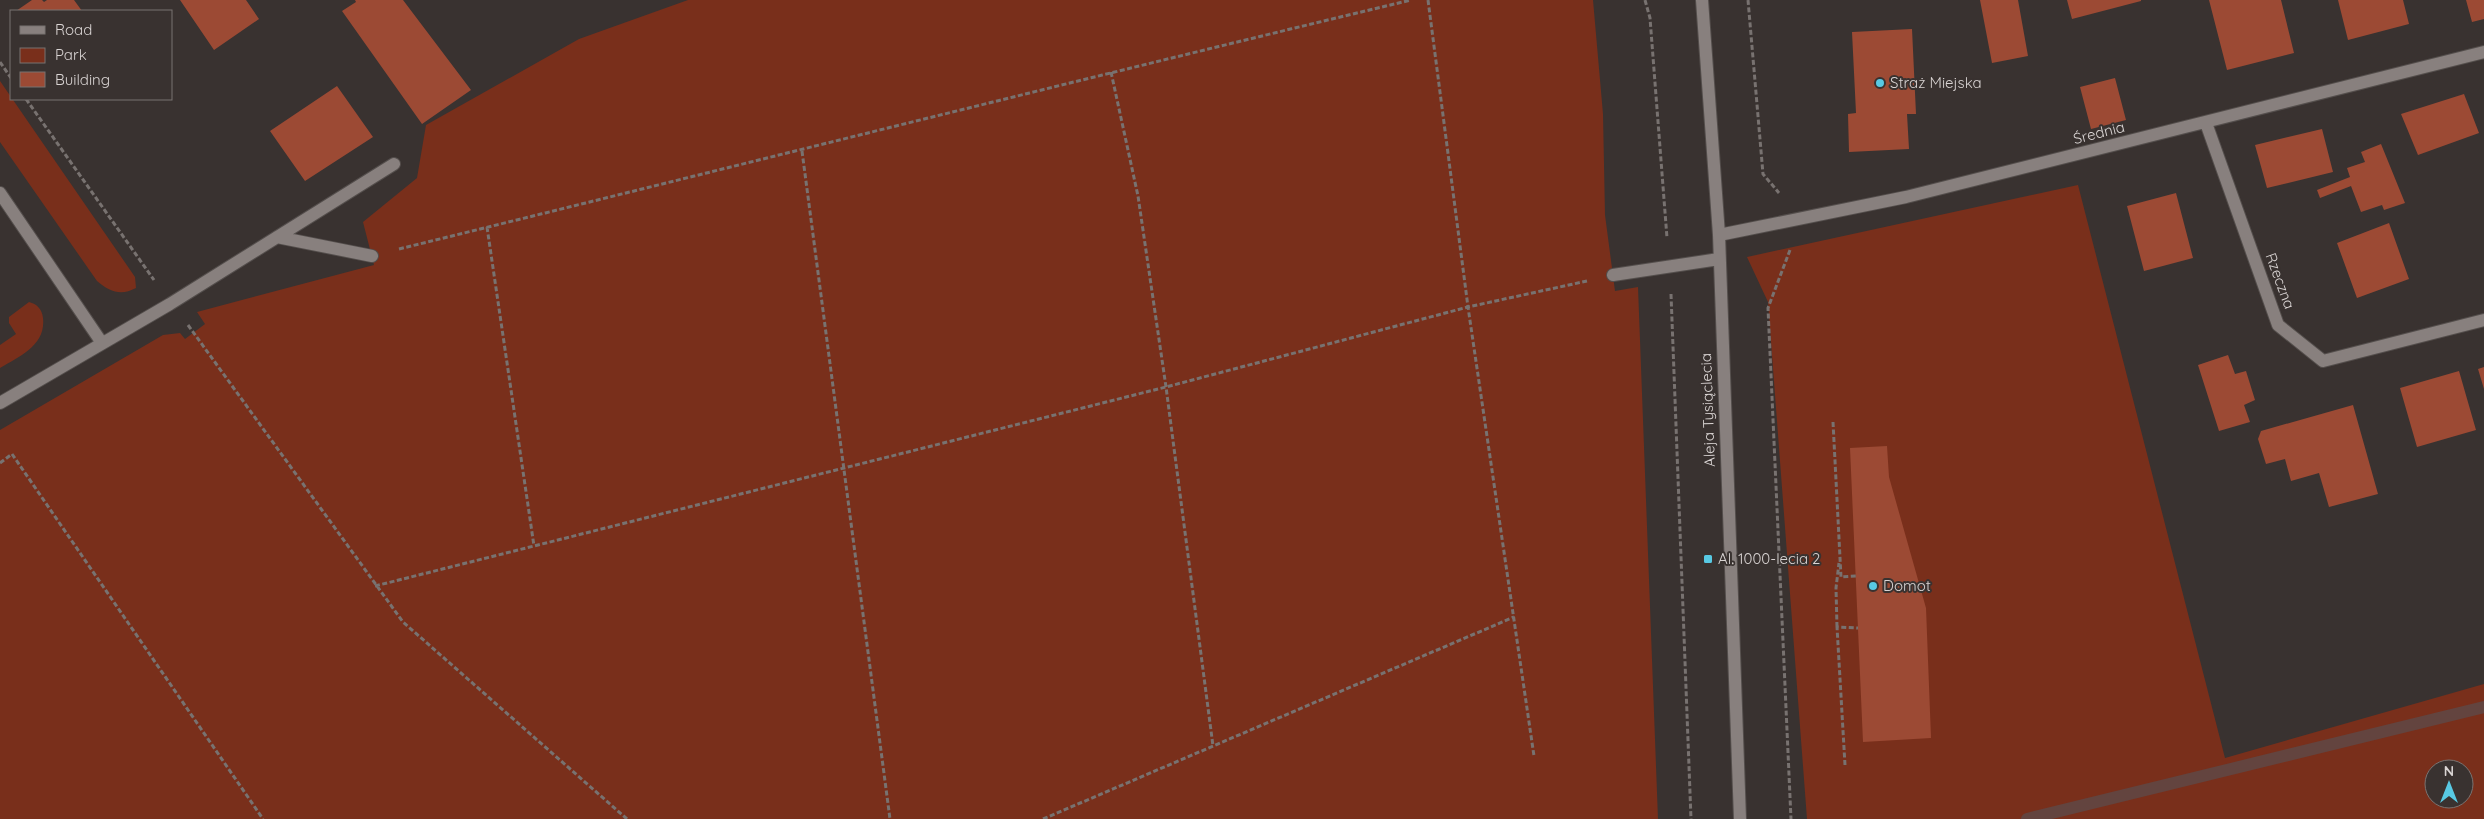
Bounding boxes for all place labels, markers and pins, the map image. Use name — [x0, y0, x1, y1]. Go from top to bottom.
place label: Straż Miejska — [1890, 73, 1982, 92]
marker: Straż Miejska — [1874, 77, 1886, 89]
place label: Al. 1000-lecia 2 — [1718, 549, 1820, 568]
marker: Al. 1000-lecia 2 — [1702, 553, 1714, 565]
place label: Domot — [1883, 576, 1931, 595]
marker: Domot — [1867, 580, 1879, 592]

